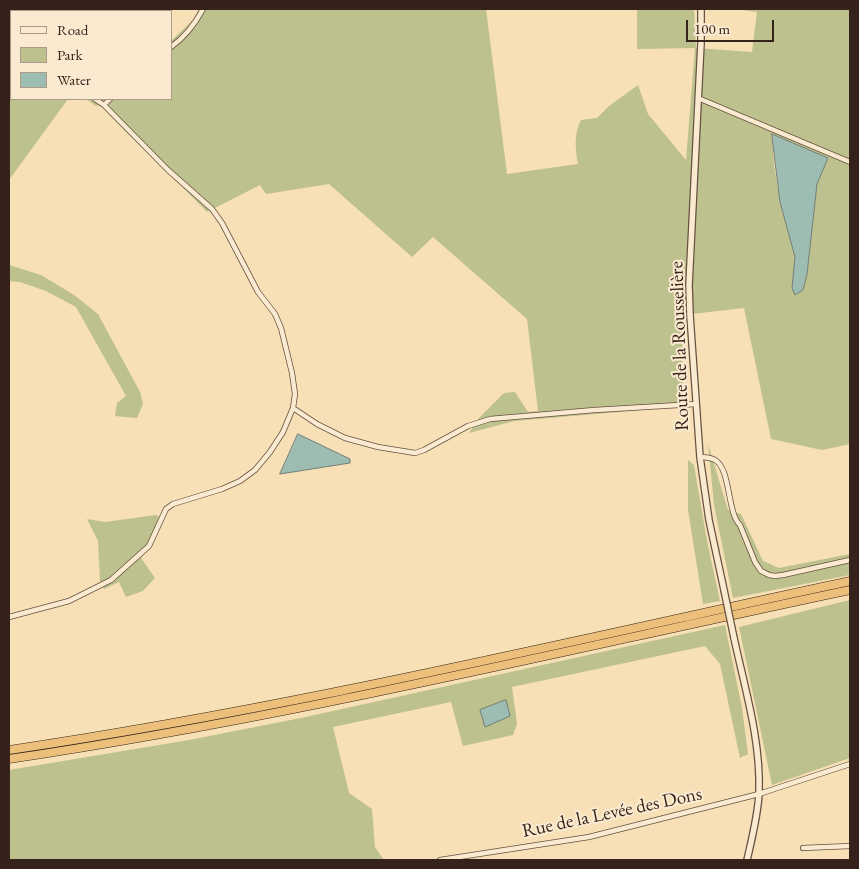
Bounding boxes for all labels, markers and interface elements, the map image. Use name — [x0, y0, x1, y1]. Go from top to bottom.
legend — [10, 10, 172, 100]
scale bar — [689, 10, 776, 42]
text: 100 m — [694, 19, 730, 38]
text: Road — [57, 20, 88, 39]
text: Park — [57, 45, 83, 64]
text: Water — [57, 70, 91, 89]
street label: Route de la Rousselière — [666, 261, 694, 431]
street label: Rue de la Levée des Dons — [520, 783, 704, 843]

